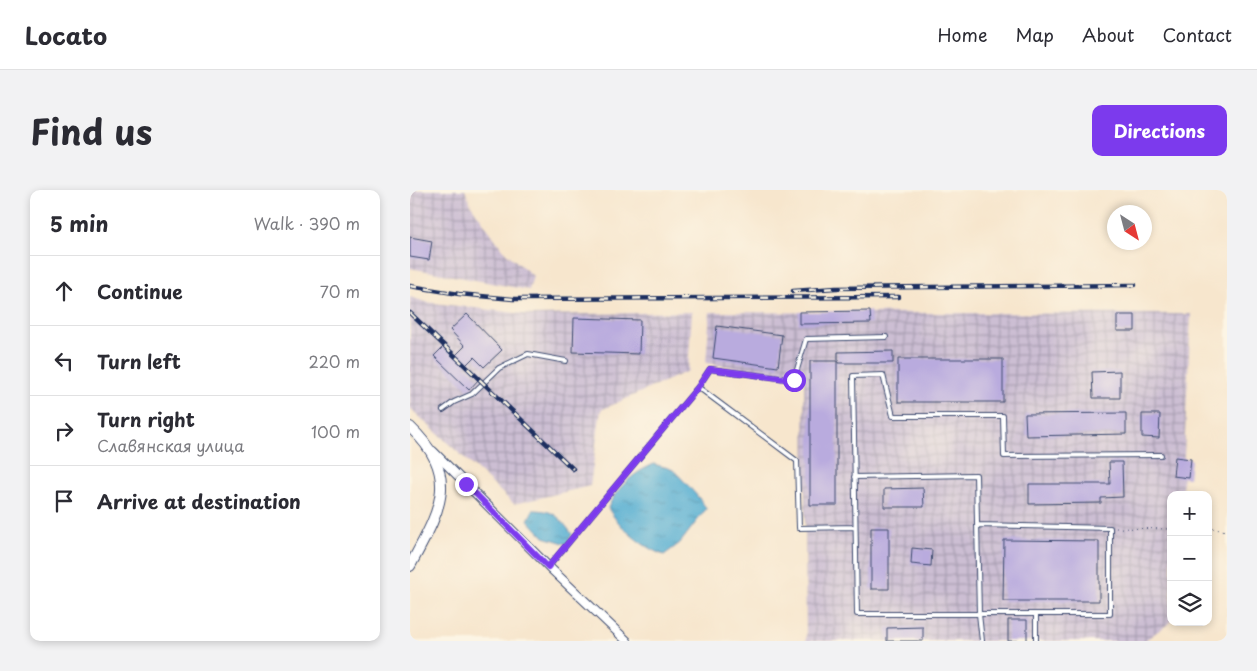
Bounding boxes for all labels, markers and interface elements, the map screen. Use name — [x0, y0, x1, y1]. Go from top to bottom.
text: Locato — [25, 17, 107, 53]
text: Home — [937, 21, 987, 48]
text: Map — [1015, 21, 1054, 48]
text: About — [1082, 21, 1134, 48]
text: Contact — [1162, 21, 1232, 48]
text: Find us — [30, 104, 152, 157]
button: Directions — [1092, 105, 1227, 156]
north arrow — [1107, 205, 1152, 250]
text: 5 min — [50, 207, 108, 239]
text: Walk · 390 m — [254, 211, 360, 235]
icon: ahead — [50, 277, 78, 305]
text: Continue — [97, 277, 183, 305]
text: 70 m — [320, 279, 360, 303]
icon: left — [50, 347, 78, 375]
text: Turn left — [97, 347, 181, 375]
text: 220 m — [309, 349, 360, 373]
route start — [783, 369, 806, 392]
text: Turn right — [97, 405, 195, 433]
icon: right — [50, 417, 78, 445]
text: 100 m — [311, 419, 360, 443]
text: Славянская улица — [97, 433, 244, 457]
route end — [455, 473, 478, 496]
icon: arrive — [50, 487, 78, 515]
text: Arrive at destination — [97, 487, 301, 515]
map controls — [1167, 491, 1212, 626]
button: + — [1167, 491, 1212, 536]
button: − — [1167, 536, 1212, 581]
button: layers — [1167, 581, 1212, 626]

